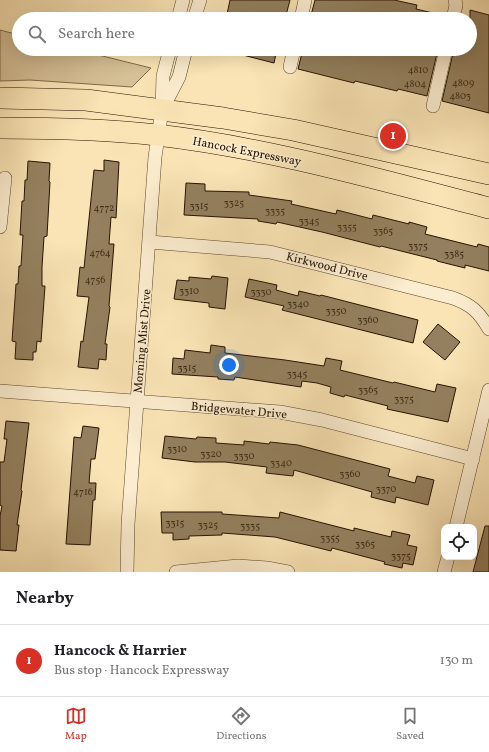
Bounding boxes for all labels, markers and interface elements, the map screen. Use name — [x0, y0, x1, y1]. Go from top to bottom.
search box — [12, 12, 477, 56]
icon: search — [26, 23, 48, 45]
text: Search here — [58, 24, 135, 45]
house number: 4810 — [408, 63, 428, 77]
house number: 4809 — [452, 76, 474, 90]
house number: 4804 — [404, 77, 426, 91]
house number: 4803 — [449, 89, 471, 103]
pin: 1 — [380, 121, 406, 151]
street label: Hancock Expressway — [191, 134, 303, 170]
house number: 3325 — [224, 196, 244, 210]
house number: 3315 — [190, 199, 209, 213]
house number: 4772 — [94, 201, 114, 215]
house number: 3335 — [265, 204, 285, 218]
house number: 3345 — [299, 214, 320, 228]
house number: 3355 — [337, 220, 357, 234]
house number: 3365 — [373, 224, 393, 238]
house number: 3375 — [408, 239, 428, 253]
house number: 4764 — [89, 246, 111, 260]
house number: 3385 — [444, 247, 464, 261]
street label: Kirkwood Drive — [284, 249, 370, 285]
house number: 4756 — [85, 273, 105, 287]
house number: 3310 — [179, 284, 199, 298]
house number: 3330 — [250, 285, 272, 299]
street label: Morning Mist Drive — [130, 288, 156, 394]
house number: 3340 — [287, 297, 309, 311]
house number: 3350 — [326, 304, 346, 318]
house number: 3360 — [357, 313, 379, 327]
your location — [219, 355, 239, 375]
house number: 3315 — [178, 361, 197, 375]
house number: 3345 — [287, 367, 308, 381]
house number: 3365 — [358, 383, 378, 397]
house number: 3375 — [394, 392, 414, 406]
street label: Bridgewater Drive — [190, 399, 288, 423]
house number: 3310 — [167, 442, 187, 456]
house number: 3320 — [200, 447, 222, 461]
house number: 3330 — [233, 449, 255, 463]
house number: 3340 — [270, 456, 292, 470]
house number: 3360 — [339, 467, 361, 481]
house number: 3370 — [376, 482, 396, 496]
house number: 4716 — [73, 485, 93, 499]
house number: 3315 — [166, 516, 185, 530]
house number: 3325 — [198, 518, 218, 532]
house number: 3335 — [240, 519, 260, 533]
map controls — [441, 524, 477, 560]
button: locate — [441, 524, 477, 560]
house number: 3355 — [320, 531, 340, 545]
house number: 3365 — [355, 537, 375, 551]
house number: 3375 — [391, 549, 411, 563]
text: Nearby — [16, 587, 74, 610]
text: Hancock & Harrier — [54, 641, 187, 662]
text: 1 — [26, 652, 32, 670]
text: 130 m — [440, 652, 473, 670]
text: Bus stop · Hancock Expressway — [54, 662, 229, 680]
tab: Map — [65, 705, 87, 744]
tab: Directions — [216, 705, 267, 744]
tab: Saved — [396, 705, 424, 744]

